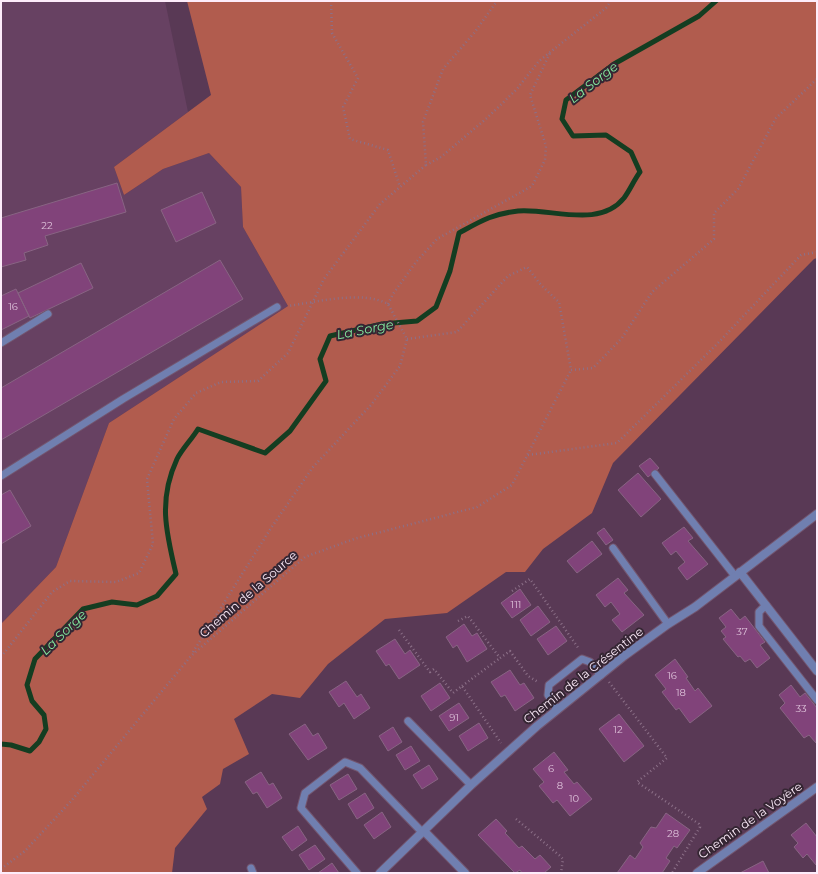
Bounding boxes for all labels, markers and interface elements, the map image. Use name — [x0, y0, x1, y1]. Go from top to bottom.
water label: La Sorge — [565, 58, 621, 106]
house number: 22 — [41, 219, 53, 232]
house number: 16 — [8, 300, 18, 313]
water label: La Sorge — [335, 316, 395, 342]
street label: Chemin de la Source — [196, 547, 300, 641]
house number: 111 — [511, 598, 521, 611]
water label: La Sorge — [37, 606, 89, 658]
street label: Chemin de la Crésentine — [520, 623, 646, 727]
house number: 37 — [736, 625, 748, 638]
house number: 16 — [667, 669, 677, 682]
house number: 18 — [676, 686, 686, 699]
house number: 33 — [795, 702, 807, 715]
house number: 91 — [449, 711, 459, 724]
house number: 12 — [613, 723, 623, 736]
house number: 6 — [548, 762, 554, 775]
street label: Chemin de la Voyère — [695, 778, 805, 862]
house number: 8 — [557, 779, 563, 792]
house number: 10 — [569, 792, 579, 805]
house number: 28 — [667, 827, 679, 840]

